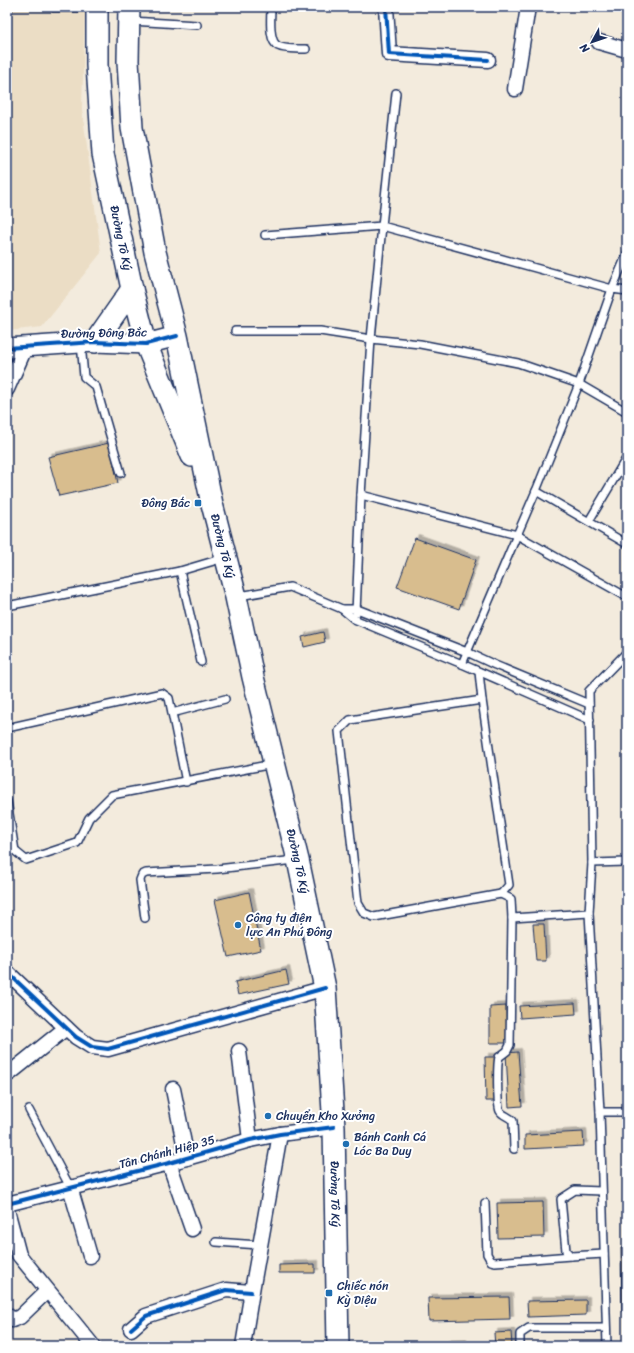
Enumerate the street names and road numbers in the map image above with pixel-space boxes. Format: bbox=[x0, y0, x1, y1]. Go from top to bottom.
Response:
street label: Đường Tô Ký bbox=[103, 203, 139, 273]
street label: Đường Đông Bắc bbox=[61, 321, 147, 345]
street label: Đường Tô Ký bbox=[204, 511, 242, 581]
street label: Đường Tô Ký bbox=[280, 826, 316, 896]
street label: Tân Chánh Hiệp 35 bbox=[117, 1129, 217, 1175]
street label: Đường Tô Ký bbox=[324, 1161, 347, 1228]

